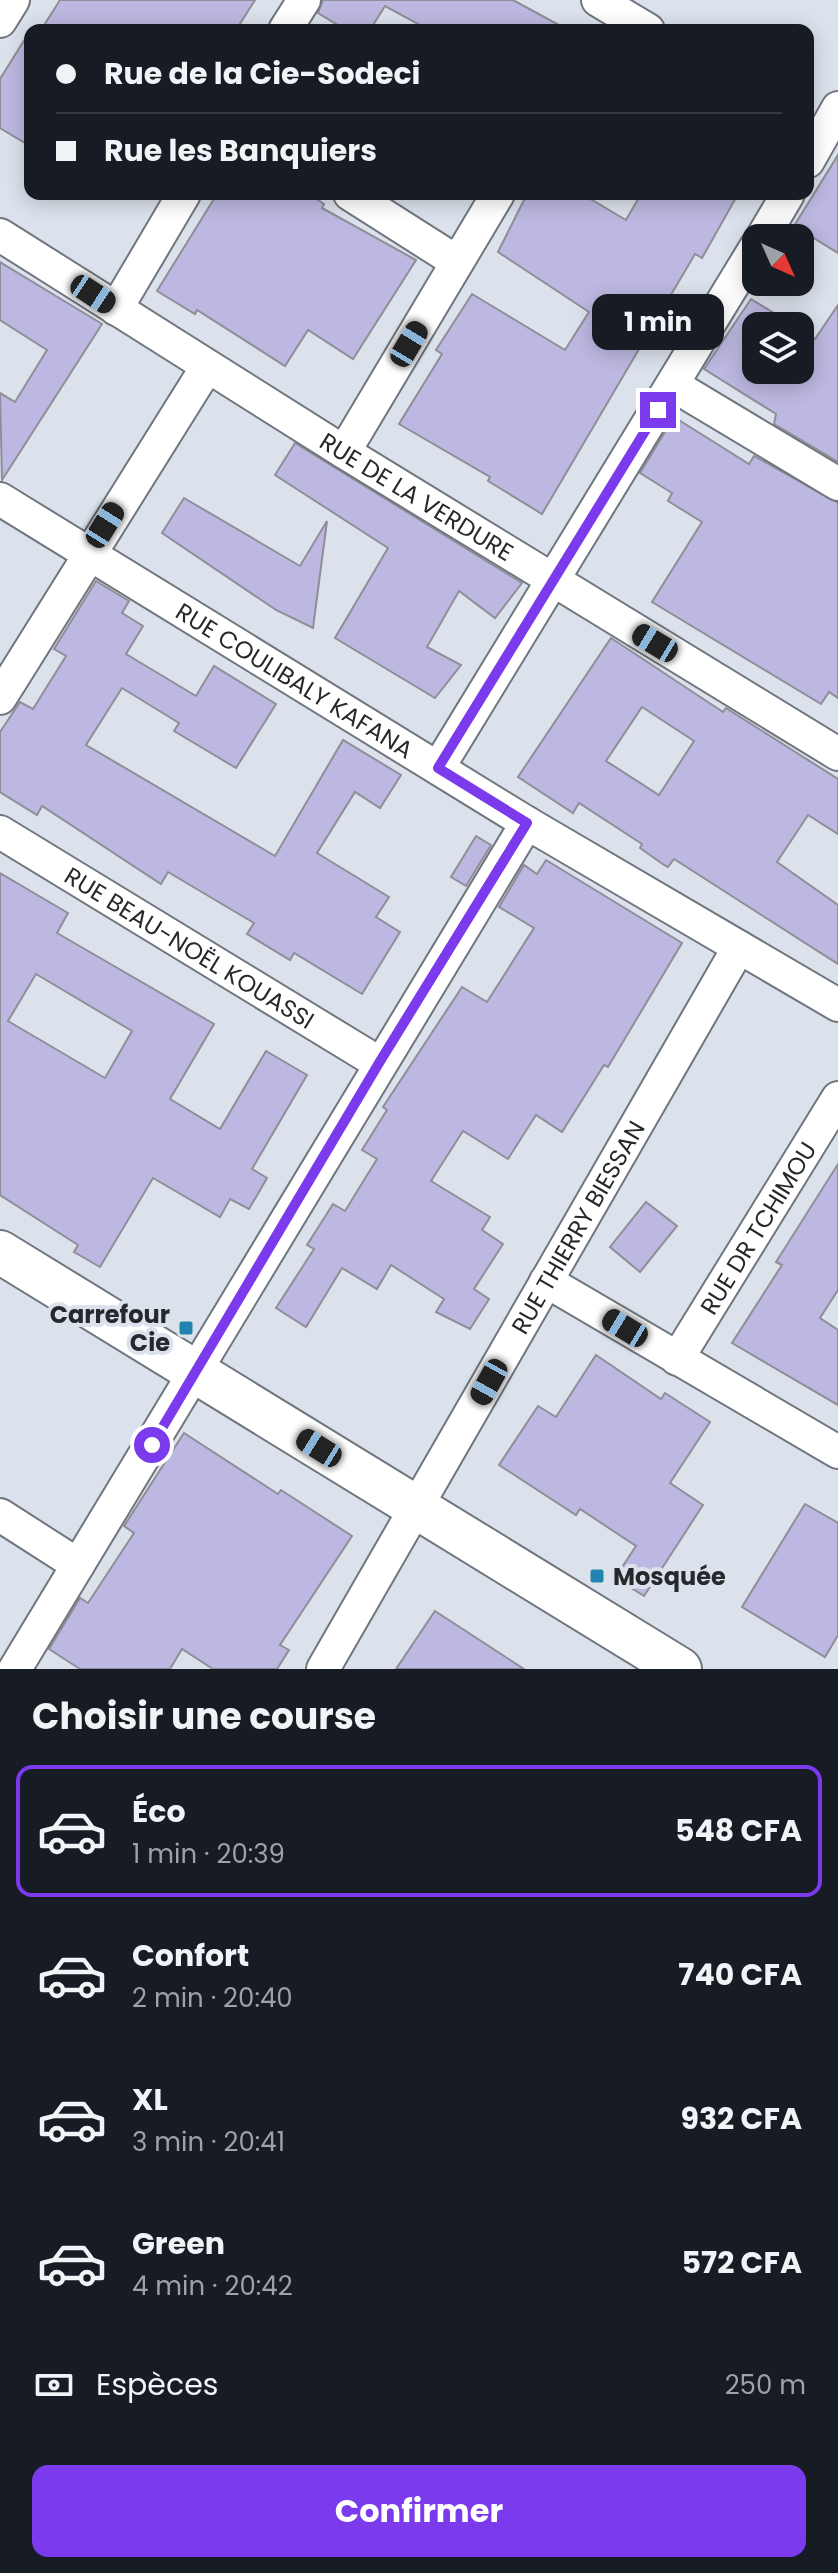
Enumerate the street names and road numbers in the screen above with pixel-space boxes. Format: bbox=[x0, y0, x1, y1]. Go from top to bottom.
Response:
street label: RUE DE LA VERDURE bbox=[314, 424, 520, 568]
street label: RUE COULIBALY KAFANA bbox=[170, 595, 420, 766]
street label: RUE BEAU-NOËL KOUASSI bbox=[59, 859, 321, 1036]
street label: RUE THIERRY BIESSAN bbox=[503, 1114, 652, 1340]
street label: RUE DR TCHIMOU bbox=[692, 1135, 824, 1321]

